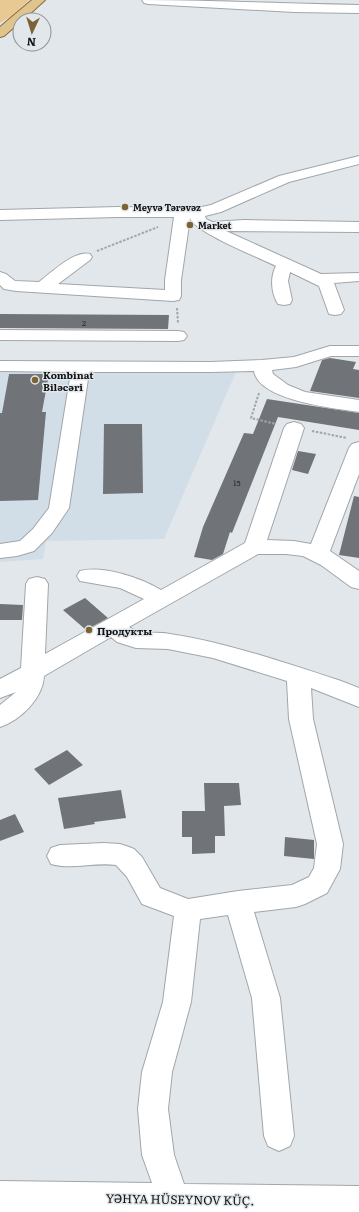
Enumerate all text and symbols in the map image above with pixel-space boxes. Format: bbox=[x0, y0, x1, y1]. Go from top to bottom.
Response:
north arrow bbox=[12, 12, 52, 52]
text: N bbox=[26, 35, 36, 51]
place label: Meyvə Tərəvəz bbox=[133, 200, 201, 214]
marker: Meyvə Tərəvəz bbox=[120, 202, 130, 212]
place label: Market bbox=[198, 218, 232, 232]
marker: Market bbox=[185, 220, 195, 230]
house number: 2 bbox=[82, 317, 86, 328]
place label: Kombinat Biləcəri bbox=[43, 367, 94, 394]
marker: Kombinat Biləcəri bbox=[30, 375, 40, 385]
house number: 15 bbox=[233, 477, 241, 488]
place label: Продукты bbox=[97, 623, 152, 638]
marker: Продукты bbox=[84, 625, 94, 635]
street label: YƏHYA HÜSEYNOV KÜÇ. bbox=[106, 1189, 254, 1209]

